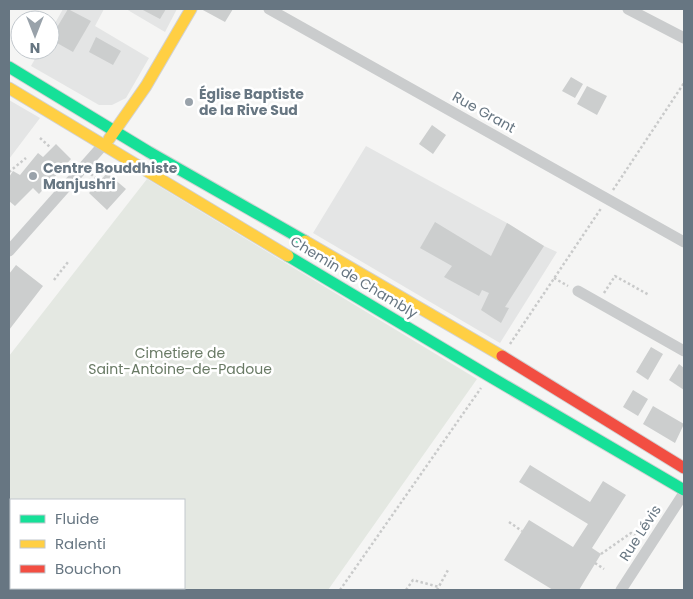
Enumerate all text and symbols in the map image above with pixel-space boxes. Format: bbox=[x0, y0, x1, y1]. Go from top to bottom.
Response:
north arrow bbox=[10, 10, 60, 60]
text: N bbox=[30, 38, 40, 58]
place label: Église Baptiste de la Rive Sud bbox=[199, 84, 304, 120]
street label: Rue Grant bbox=[449, 86, 519, 138]
marker: Église Baptiste de la Rive Sud bbox=[183, 96, 195, 108]
place label: Centre Bouddhiste Manjushri bbox=[43, 158, 178, 194]
marker: Centre Bouddhiste Manjushri bbox=[27, 170, 39, 182]
street label: Chemin de Chambly bbox=[287, 231, 422, 323]
park label: Cimetiere de Saint-Antoine-de-Padoue bbox=[88, 343, 272, 379]
legend bbox=[10, 499, 185, 589]
street label: Rue Lévis bbox=[614, 501, 666, 565]
text: Fluide bbox=[55, 508, 99, 529]
text: Ralenti bbox=[55, 533, 106, 554]
text: Bouchon bbox=[55, 558, 121, 579]

